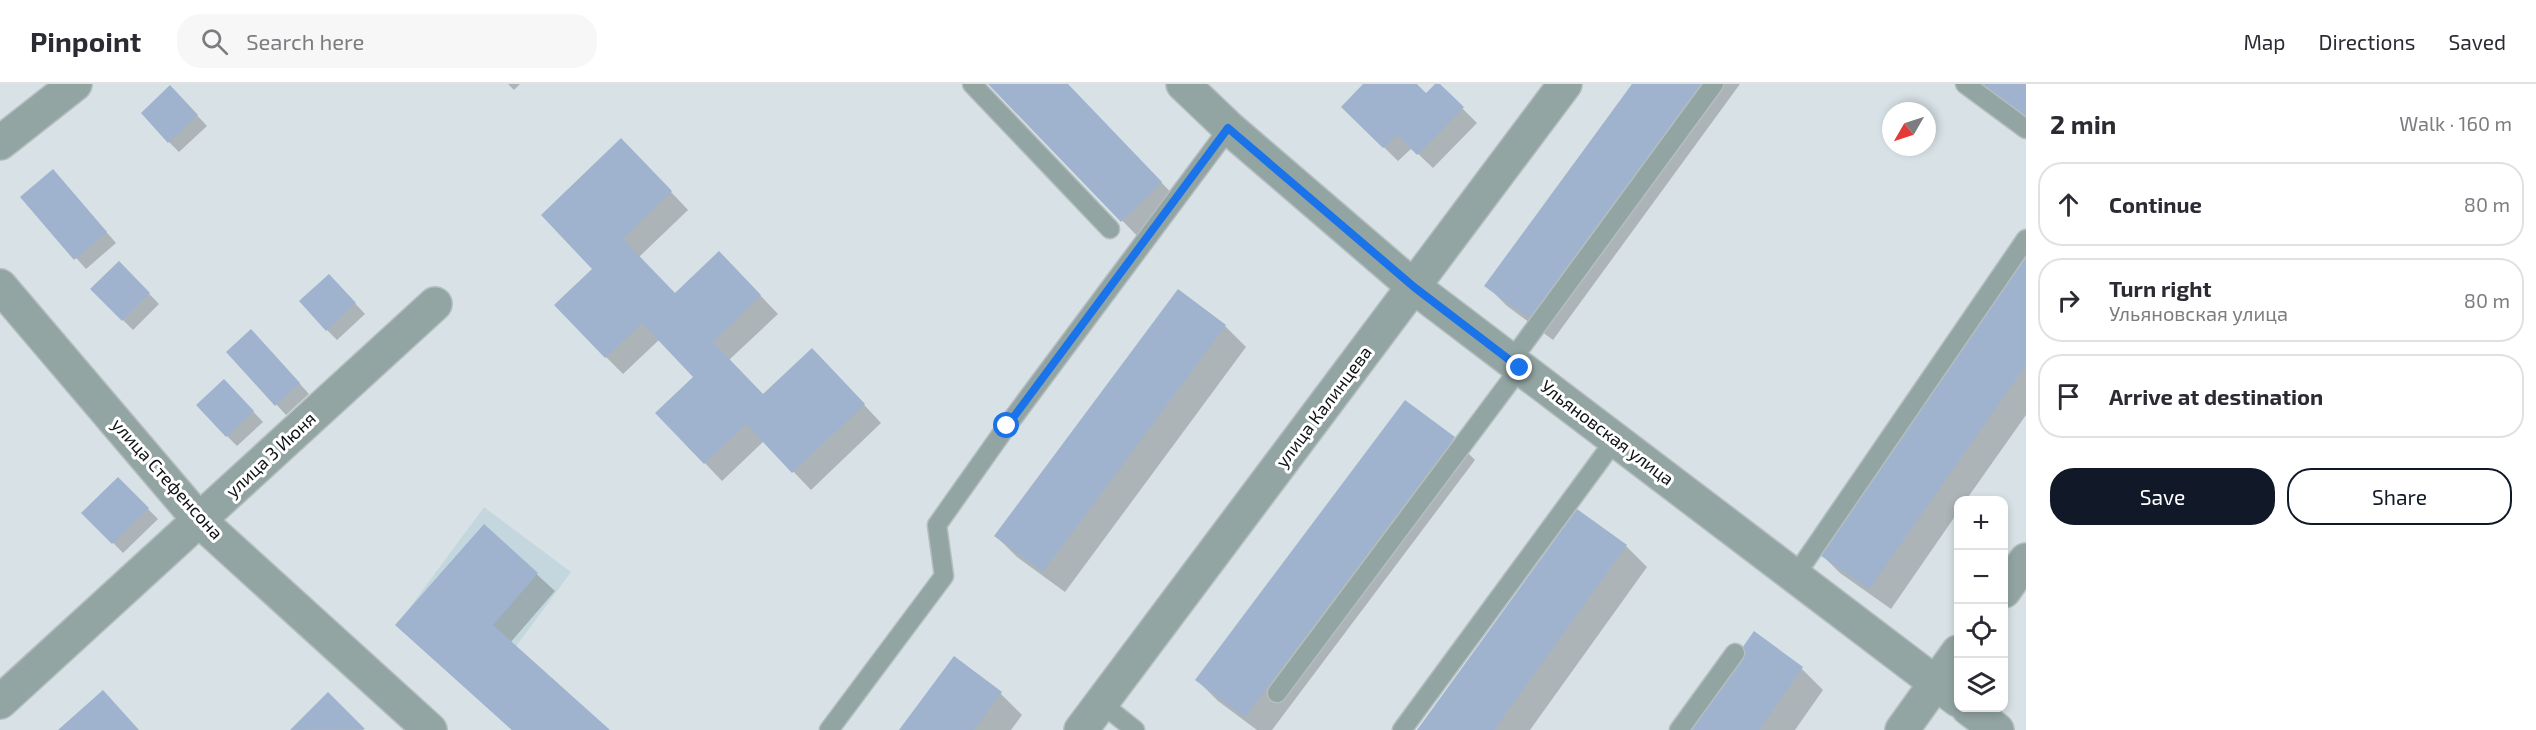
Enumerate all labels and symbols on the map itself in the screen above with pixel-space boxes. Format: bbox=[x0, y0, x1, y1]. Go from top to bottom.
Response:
north arrow bbox=[1882, 102, 1936, 156]
street label: улица Калинцева bbox=[1270, 341, 1376, 471]
route end bbox=[1506, 354, 1532, 380]
street label: Ульяновская улица bbox=[1537, 375, 1679, 490]
street label: улица 3 Июня bbox=[221, 407, 320, 502]
route start bbox=[993, 412, 1019, 438]
street label: улица Стефенсона bbox=[108, 413, 228, 543]

